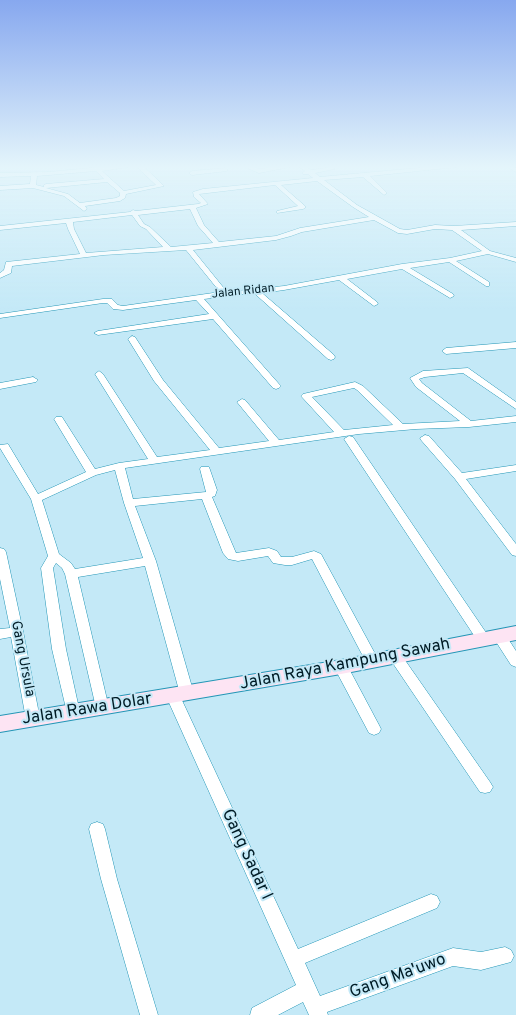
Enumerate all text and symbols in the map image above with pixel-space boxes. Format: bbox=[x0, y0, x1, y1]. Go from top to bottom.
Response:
street label: Jalan Ridan bbox=[211, 282, 275, 302]
street label: Gang Ursula bbox=[6, 620, 38, 698]
street label: Jalan Raya Kampung Sawah bbox=[238, 635, 452, 695]
street label: Jalan Rawa Dolar bbox=[21, 690, 153, 730]
street label: Gang Sadar I bbox=[216, 806, 276, 904]
street label: Gang Ma'uwo bbox=[347, 950, 449, 1004]

